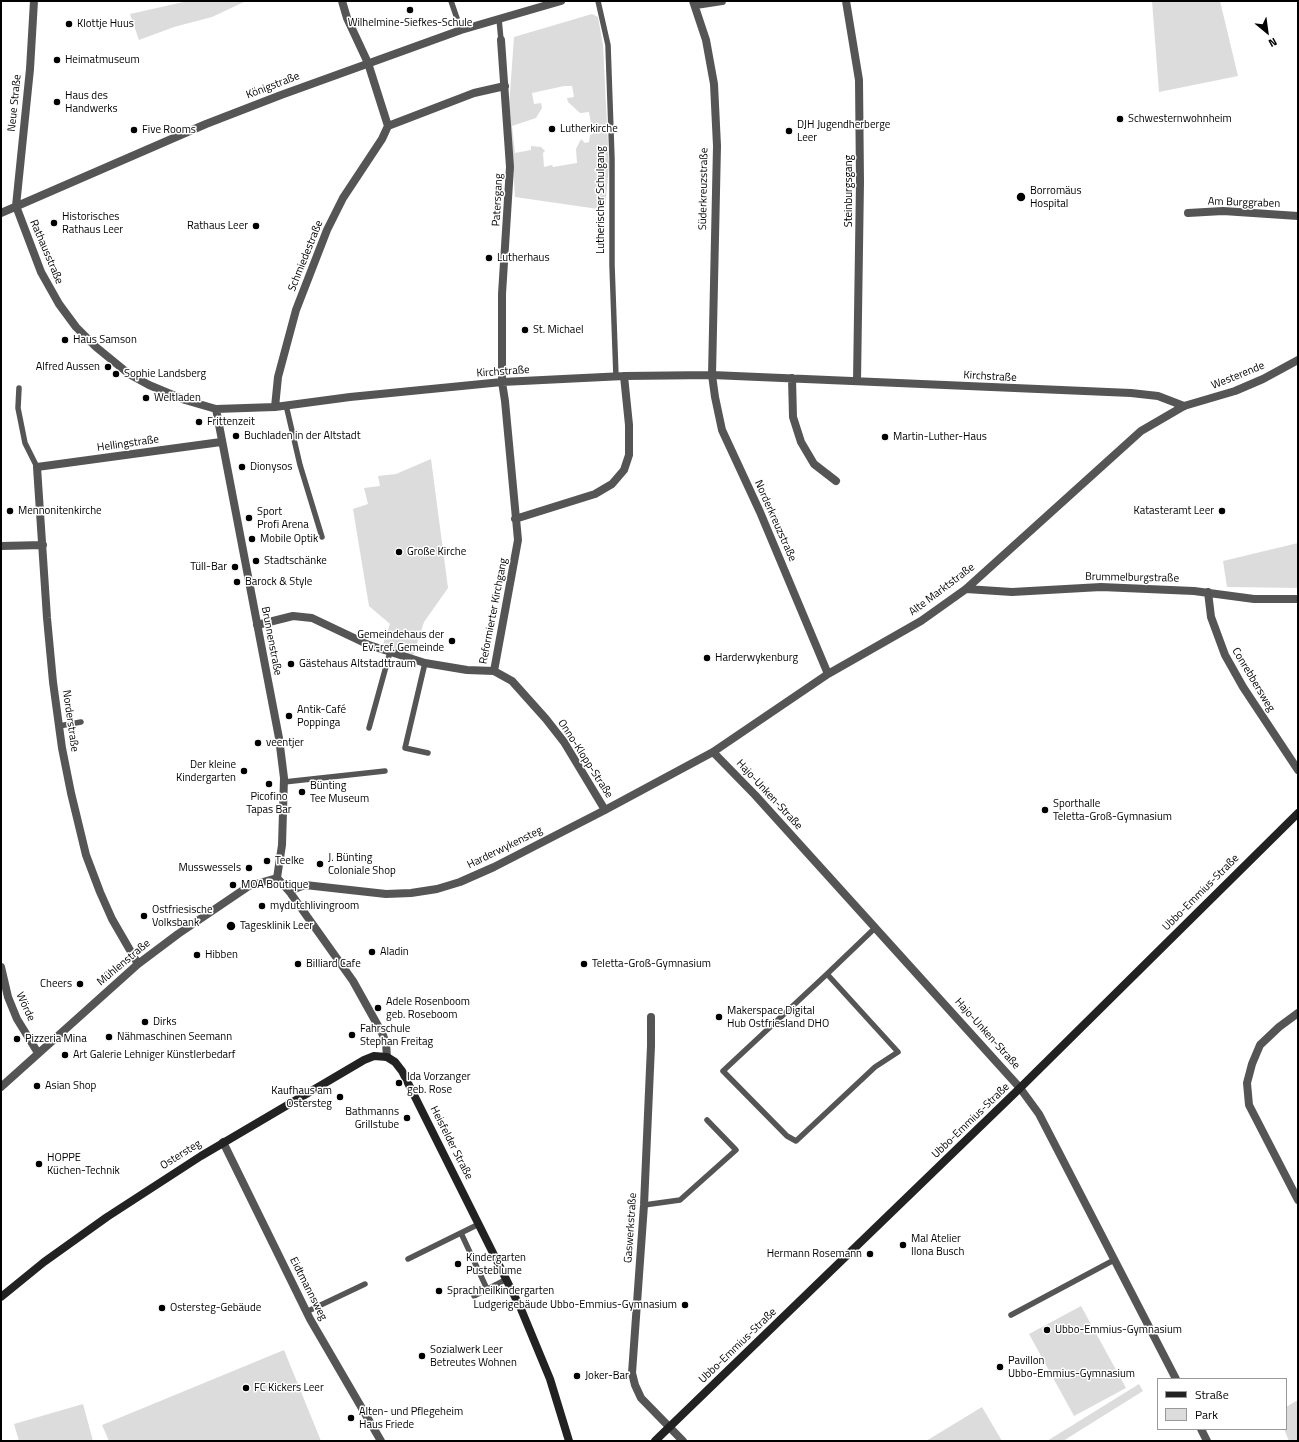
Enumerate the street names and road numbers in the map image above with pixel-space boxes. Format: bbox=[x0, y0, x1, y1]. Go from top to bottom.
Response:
street label: Königstraße bbox=[244, 70, 302, 102]
street label: Neue Straße bbox=[5, 74, 25, 132]
street label: Lutherischer Schulgang bbox=[594, 146, 608, 254]
street label: Süderkreuzstraße bbox=[697, 148, 711, 230]
street label: Steinburgsgang bbox=[842, 155, 856, 227]
street label: Patersgang bbox=[490, 173, 506, 227]
street label: Am Burggraben bbox=[1208, 195, 1280, 211]
street label: Rathausstraße bbox=[27, 218, 65, 286]
street label: Schmiedestraße bbox=[286, 219, 326, 293]
street label: Westerende bbox=[1209, 359, 1267, 393]
street label: Kirchstraße bbox=[476, 364, 530, 380]
street label: Kirchstraße bbox=[963, 369, 1017, 385]
street label: Hellingstraße bbox=[96, 433, 160, 455]
street label: Norderkreuzstraße bbox=[751, 478, 799, 564]
street label: Reformierter Kirchgang bbox=[477, 557, 511, 665]
street label: Alte Marktstraße bbox=[907, 561, 977, 619]
street label: Brummelburgstraße bbox=[1085, 571, 1179, 585]
street label: Brunnenstraße bbox=[258, 605, 284, 677]
street label: Conrebbersweg bbox=[1229, 646, 1277, 714]
street label: Norderstraße bbox=[59, 689, 81, 753]
street label: Onno-Klopp-Straße bbox=[555, 717, 615, 801]
street label: Hajo-Unken-Straße bbox=[733, 757, 805, 833]
street label: Harderwykensteg bbox=[465, 824, 545, 872]
street label: Ubbo-Emmius-Straße bbox=[1160, 852, 1242, 934]
street label: Mühlenstraße bbox=[95, 937, 153, 989]
street label: Wörde bbox=[13, 990, 37, 1024]
street label: Hajo-Unken-Straße bbox=[952, 996, 1022, 1072]
street label: Ubbo-Emmius-Straße bbox=[930, 1081, 1012, 1161]
street label: Heisfelder Straße bbox=[427, 1104, 475, 1182]
street label: Ostersteg bbox=[158, 1137, 204, 1173]
street label: Gaswerkstraße bbox=[622, 1192, 640, 1264]
street label: Eidtmannsweg bbox=[286, 1255, 330, 1323]
street label: Ubbo-Emmius-Straße bbox=[697, 1306, 779, 1386]

